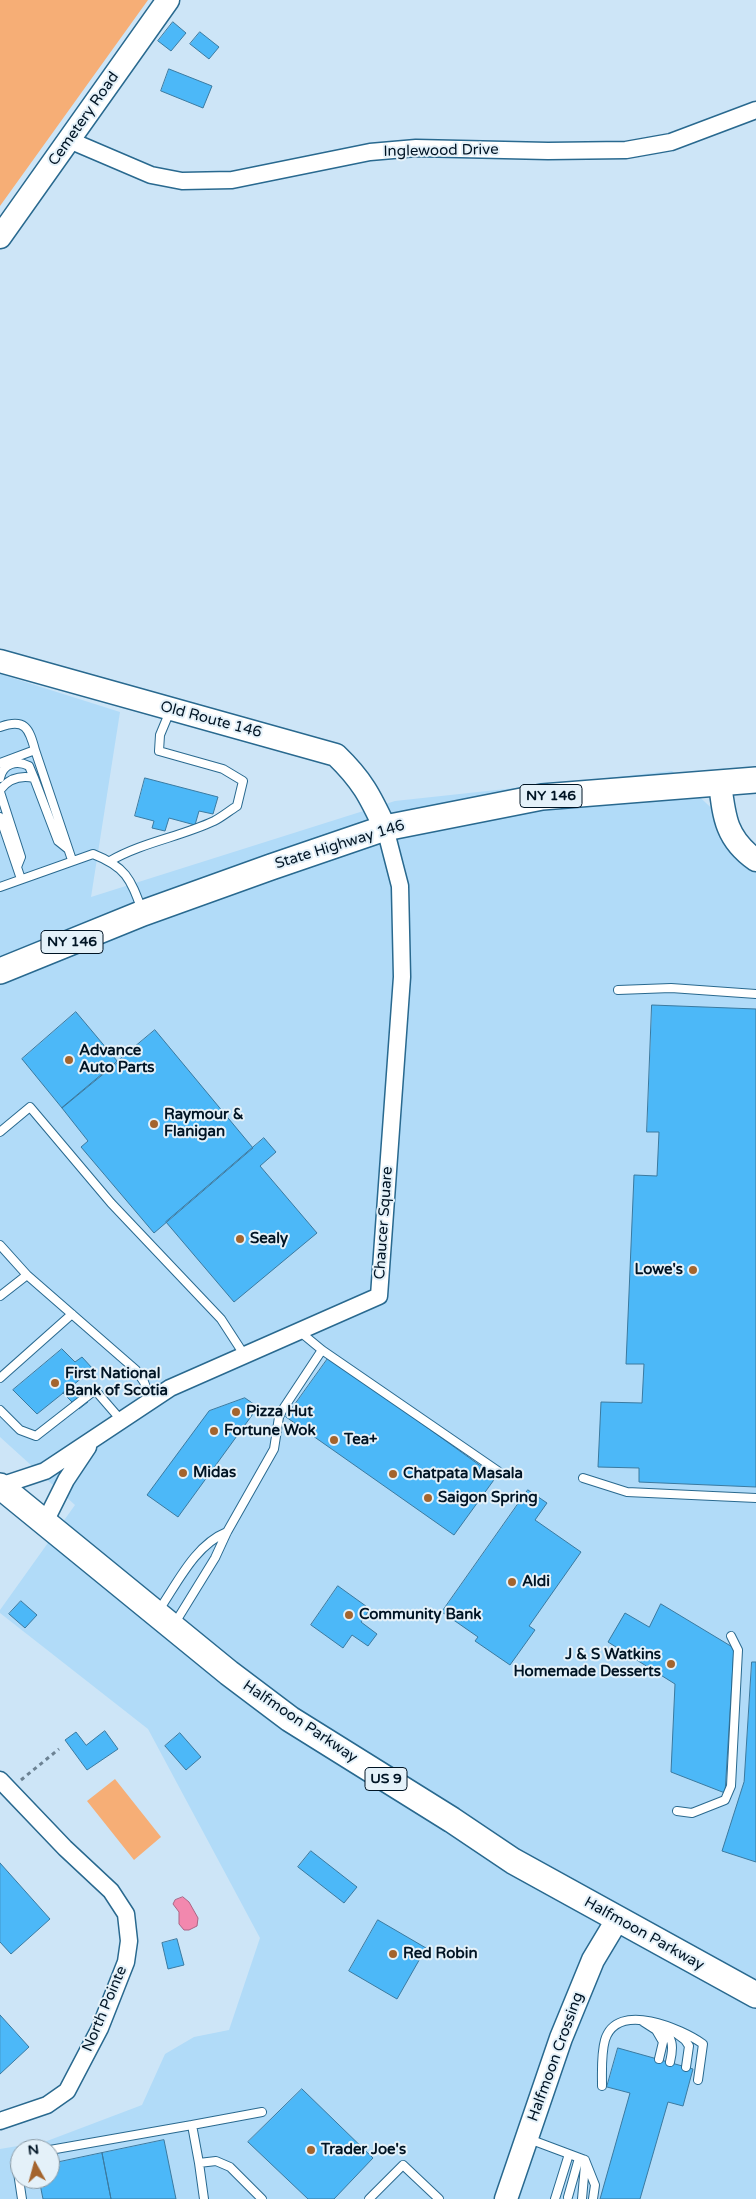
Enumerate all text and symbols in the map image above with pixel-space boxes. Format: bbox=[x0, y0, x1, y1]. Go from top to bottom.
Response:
street label: Cemetery Road bbox=[45, 69, 123, 169]
street label: Inglewood Drive bbox=[383, 141, 499, 161]
street label: Old Route 146 bbox=[158, 698, 264, 742]
road number: NY 146 bbox=[520, 784, 582, 808]
street label: State Highway 146 bbox=[273, 817, 407, 873]
road number: NY 146 bbox=[41, 930, 103, 954]
place label: Advance Auto Parts bbox=[79, 1042, 155, 1077]
marker: Advance Auto Parts bbox=[63, 1054, 75, 1066]
place label: Raymour & Flanigan bbox=[164, 1106, 244, 1141]
marker: Raymour & Flanigan bbox=[148, 1118, 160, 1130]
street label: Chaucer Square bbox=[371, 1166, 397, 1280]
place label: Sealy bbox=[250, 1230, 288, 1248]
marker: Sealy bbox=[234, 1233, 246, 1245]
place label: Lowe's bbox=[635, 1261, 683, 1279]
marker: Lowe's bbox=[687, 1264, 699, 1276]
place label: First National Bank of Scotia bbox=[65, 1365, 168, 1400]
marker: First National Bank of Scotia bbox=[49, 1377, 61, 1389]
place label: Pizza Hut bbox=[246, 1403, 313, 1421]
marker: Pizza Hut bbox=[230, 1406, 242, 1418]
place label: Fortune Wok bbox=[224, 1422, 316, 1440]
marker: Fortune Wok bbox=[208, 1425, 220, 1437]
place label: Tea+ bbox=[344, 1431, 378, 1449]
marker: Tea+ bbox=[328, 1434, 340, 1446]
place label: Midas bbox=[193, 1464, 236, 1482]
place label: Chatpata Masala bbox=[403, 1465, 523, 1483]
marker: Midas bbox=[177, 1467, 189, 1479]
marker: Chatpata Masala bbox=[387, 1468, 399, 1480]
place label: Saigon Spring bbox=[438, 1489, 538, 1507]
marker: Saigon Spring bbox=[422, 1492, 434, 1504]
place label: Aldi bbox=[522, 1573, 550, 1591]
marker: Aldi bbox=[506, 1576, 518, 1588]
place label: Community Bank bbox=[359, 1606, 482, 1624]
marker: Community Bank bbox=[343, 1609, 355, 1621]
place label: J & S Watkins Homemade Desserts bbox=[513, 1646, 661, 1681]
marker: J & S Watkins Homemade Desserts bbox=[665, 1658, 677, 1670]
street label: Halfmoon Parkway bbox=[239, 1677, 361, 1767]
road number: US 9 bbox=[365, 1768, 407, 1790]
street label: Halfmoon Parkway bbox=[581, 1894, 707, 1974]
place label: Red Robin bbox=[403, 1945, 478, 1963]
marker: Red Robin bbox=[387, 1948, 399, 1960]
street label: North Pointe bbox=[79, 1963, 131, 2055]
street label: Halfmoon Crossing bbox=[524, 1990, 588, 2124]
north arrow bbox=[10, 2139, 60, 2189]
text: N bbox=[27, 2140, 40, 2159]
place label: Trader Joe's bbox=[321, 2141, 406, 2159]
marker: Trader Joe's bbox=[305, 2144, 317, 2156]

